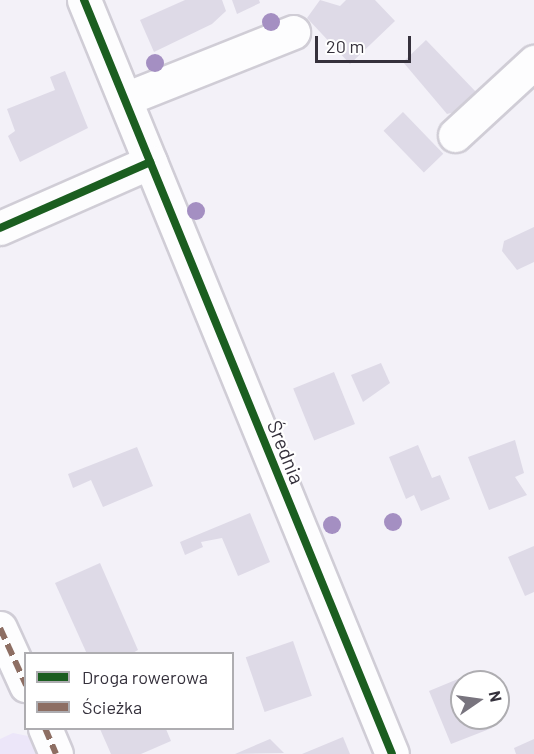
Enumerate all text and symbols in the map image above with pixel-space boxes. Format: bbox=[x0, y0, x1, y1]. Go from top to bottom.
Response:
scale bar bbox=[318, 24, 414, 62]
text: 20 m bbox=[326, 35, 364, 57]
street label: Średnia bbox=[262, 417, 310, 487]
legend bbox=[24, 652, 234, 730]
text: Droga rowerowa bbox=[82, 666, 208, 688]
north arrow bbox=[450, 670, 510, 730]
text: N bbox=[486, 689, 507, 704]
text: Ścieżka bbox=[82, 696, 142, 718]

